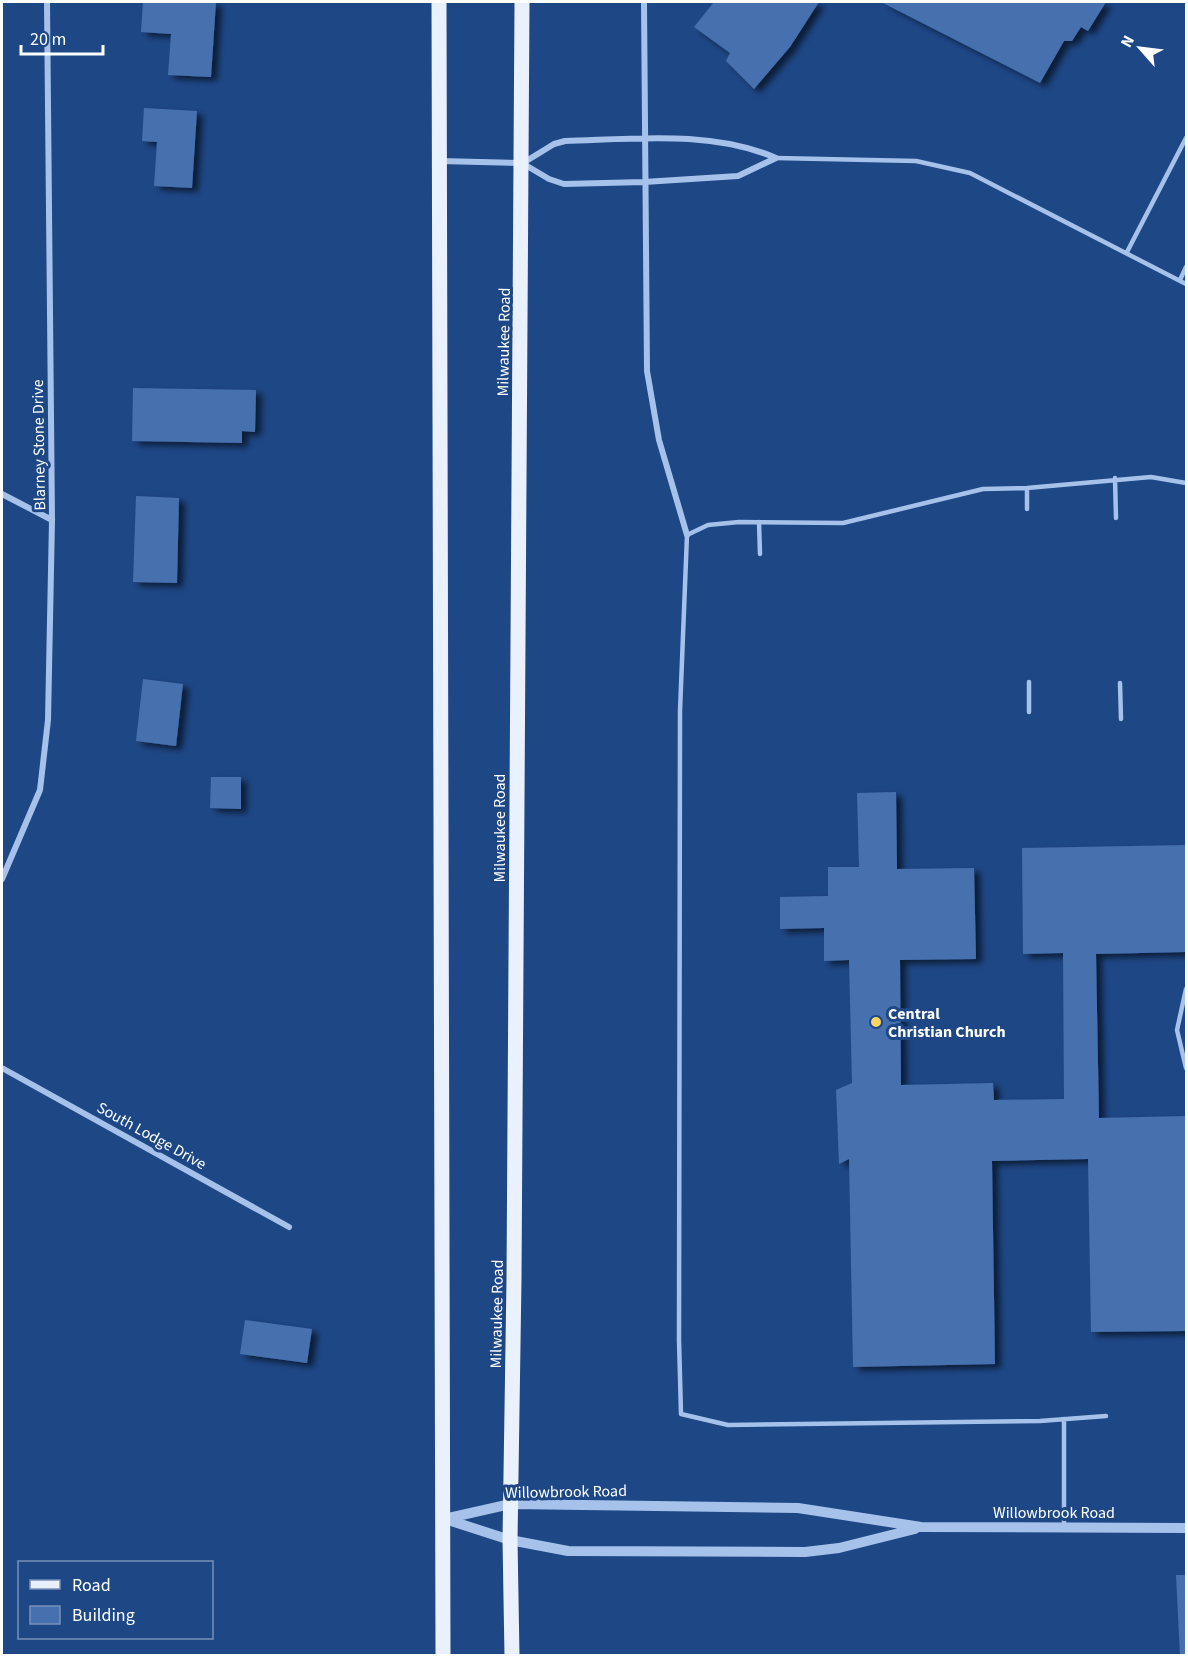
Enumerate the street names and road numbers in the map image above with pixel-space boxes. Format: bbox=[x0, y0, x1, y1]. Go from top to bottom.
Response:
street label: Milwaukee Road bbox=[492, 287, 516, 397]
street label: Blarney Stone Drive bbox=[27, 379, 51, 511]
street label: Milwaukee Road bbox=[489, 774, 511, 882]
street label: South Lodge Drive bbox=[93, 1097, 210, 1175]
street label: Milwaukee Road bbox=[485, 1259, 509, 1369]
street label: Willowbrook Road bbox=[505, 1480, 627, 1504]
street label: Willowbrook Road bbox=[993, 1502, 1115, 1524]

